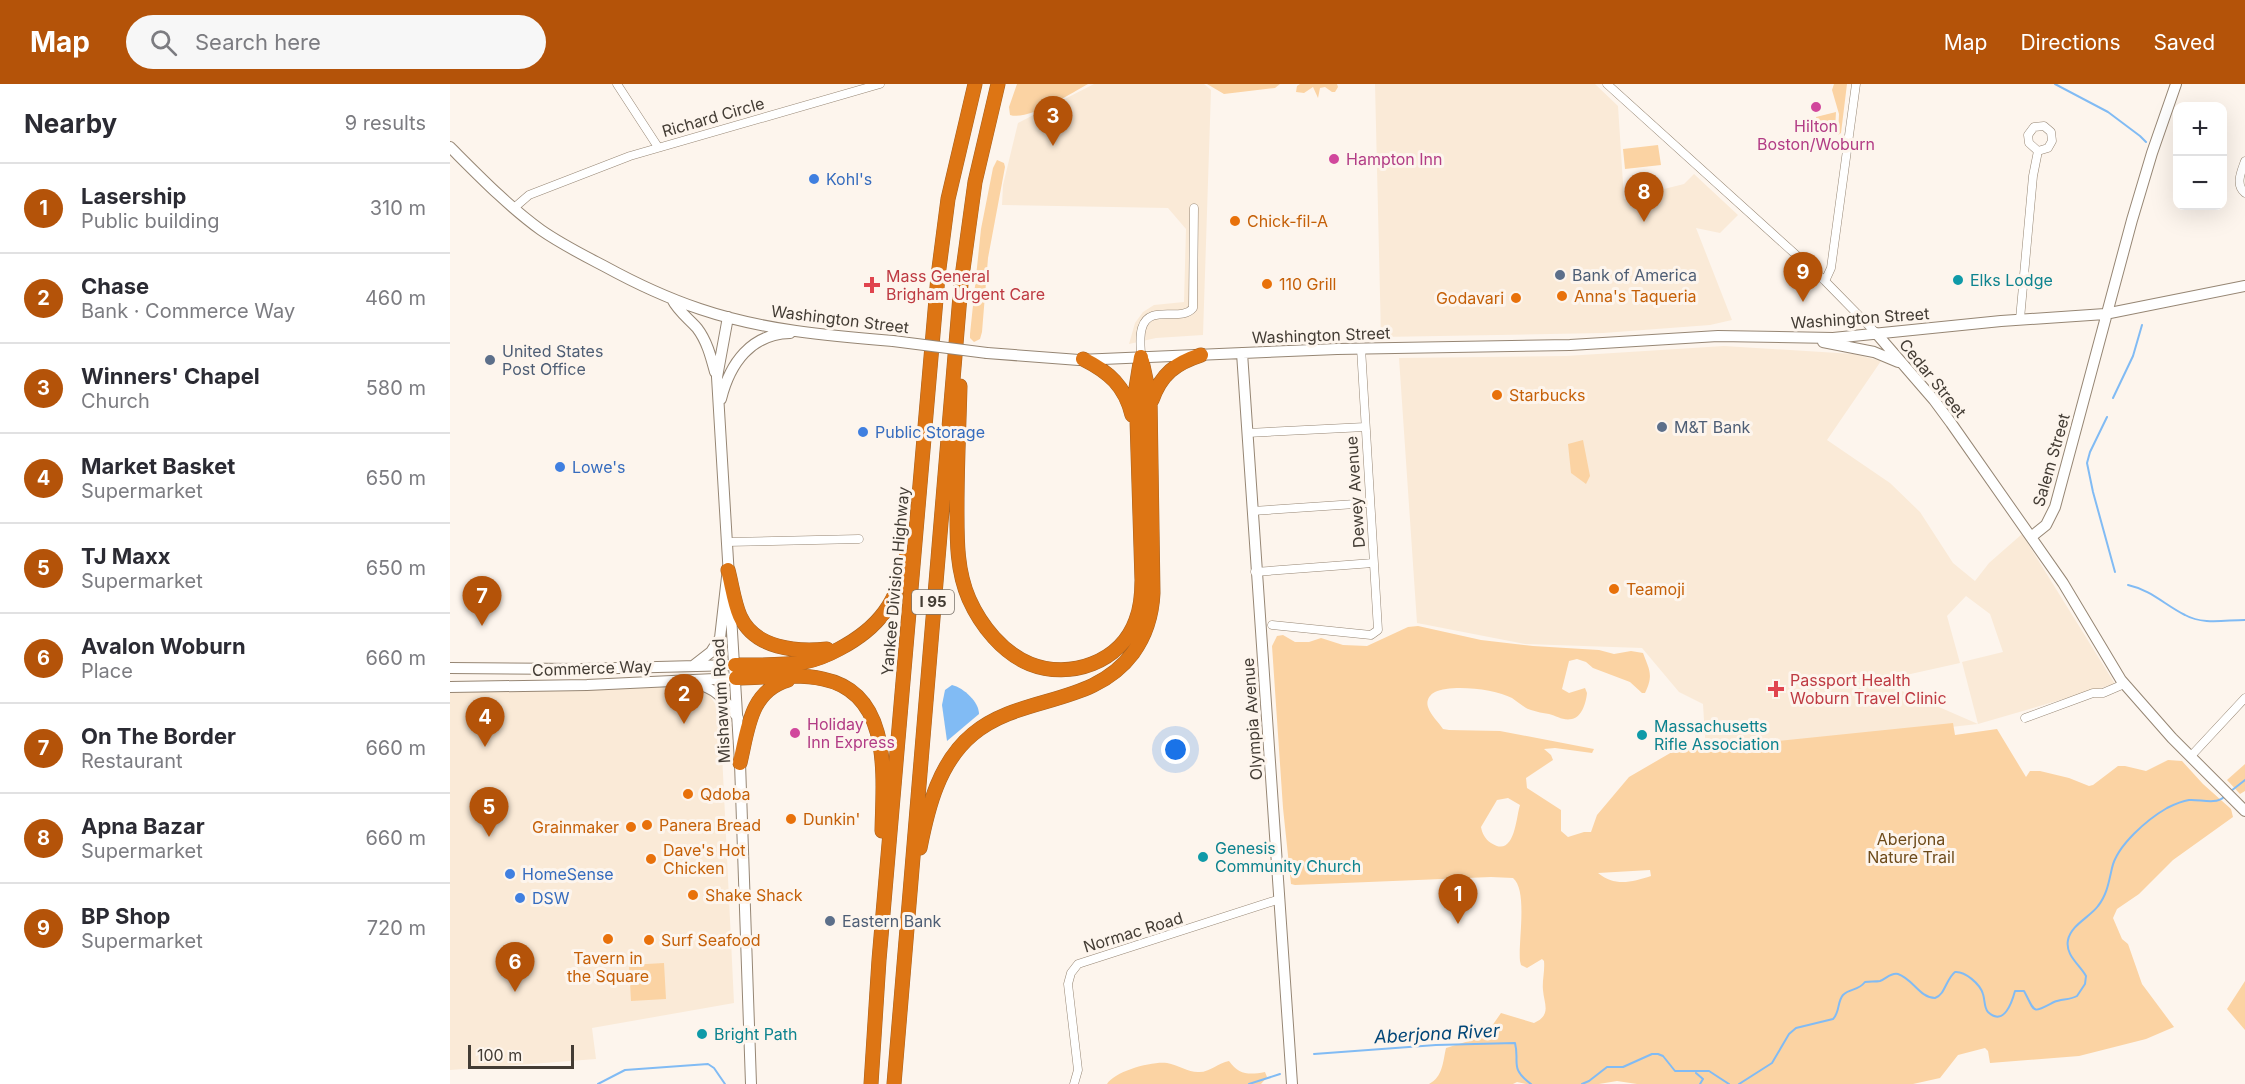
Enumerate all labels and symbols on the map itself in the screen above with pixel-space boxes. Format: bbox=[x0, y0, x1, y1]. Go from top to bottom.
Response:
street label: Richard Circle bbox=[660, 93, 766, 141]
pin: 3 bbox=[1034, 97, 1072, 146]
marker: Hilton Boston/Woburn bbox=[1809, 100, 1823, 114]
place label: Hilton Boston/Woburn bbox=[1757, 116, 1875, 154]
place label: Hampton Inn bbox=[1346, 149, 1443, 169]
marker: Hampton Inn bbox=[1327, 152, 1341, 166]
place label: Kohl's bbox=[826, 169, 872, 189]
marker: Kohl's bbox=[807, 172, 821, 186]
pin: 8 bbox=[1624, 172, 1664, 222]
place label: Chick-fil-A bbox=[1247, 211, 1328, 231]
marker: Chick-fil-A bbox=[1228, 214, 1242, 228]
pin: 9 bbox=[1784, 252, 1822, 302]
place label: Bank of America bbox=[1572, 265, 1697, 285]
place label: Mass General Brigham Urgent Care bbox=[886, 266, 1045, 304]
marker: Bank of America bbox=[1553, 268, 1567, 282]
place label: Elks Lodge bbox=[1970, 270, 2053, 290]
marker: Elks Lodge bbox=[1951, 273, 1965, 287]
place label: 110 Grill bbox=[1279, 274, 1336, 294]
marker: Mass General Brigham Urgent Care bbox=[863, 276, 881, 294]
marker: 110 Grill bbox=[1260, 277, 1274, 291]
place label: Anna's Taqueria bbox=[1574, 286, 1697, 306]
place label: Godavari bbox=[1436, 288, 1504, 308]
marker: Anna's Taqueria bbox=[1555, 289, 1569, 303]
marker: Godavari bbox=[1509, 291, 1523, 305]
street label: Washington Street bbox=[770, 301, 910, 337]
street label: Washington Street bbox=[1790, 303, 1930, 333]
street label: Washington Street bbox=[1251, 323, 1391, 347]
street label: Cedar Street bbox=[1895, 335, 1971, 421]
place label: United States Post Office bbox=[502, 341, 603, 379]
marker: United States Post Office bbox=[483, 353, 497, 367]
place label: Starbucks bbox=[1509, 385, 1585, 405]
marker: Starbucks bbox=[1490, 388, 1504, 402]
street label: Salem Street bbox=[2028, 411, 2074, 509]
place label: M&T Bank bbox=[1674, 417, 1751, 437]
marker: M&T Bank bbox=[1655, 420, 1669, 434]
place label: Public Storage bbox=[875, 422, 985, 442]
marker: Public Storage bbox=[856, 425, 870, 439]
street label: Dewey Avenue bbox=[1341, 435, 1369, 549]
place label: Lowe's bbox=[572, 457, 626, 477]
marker: Lowe's bbox=[553, 460, 567, 474]
street label: Yankee Division Highway bbox=[877, 486, 913, 676]
pin: 7 bbox=[462, 576, 501, 626]
place label: Teamoji bbox=[1626, 579, 1685, 599]
marker: Teamoji bbox=[1607, 582, 1621, 596]
road number: I 95 bbox=[912, 590, 954, 614]
street label: Mishawum Road bbox=[708, 638, 734, 764]
street label: Commerce Way bbox=[532, 656, 652, 680]
street label: Olympia Avenue bbox=[1238, 657, 1266, 781]
place label: Passport Health Woburn Travel Clinic bbox=[1790, 670, 1947, 708]
pin: 2 bbox=[664, 674, 704, 724]
marker: Passport Health Woburn Travel Clinic bbox=[1767, 680, 1785, 698]
pin: 4 bbox=[465, 698, 504, 747]
place label: Holiday Inn Express bbox=[807, 714, 895, 752]
place label: Massachusetts Rifle Association bbox=[1654, 716, 1779, 754]
marker: Holiday Inn Express bbox=[788, 726, 802, 740]
marker: Massachusetts Rifle Association bbox=[1635, 728, 1649, 742]
your location bbox=[1161, 735, 1190, 764]
place label: Qdoba bbox=[700, 784, 751, 804]
marker: Qdoba bbox=[681, 787, 695, 801]
pin: 5 bbox=[470, 788, 508, 837]
place label: Dunkin' bbox=[803, 809, 860, 829]
marker: Dunkin' bbox=[784, 812, 798, 826]
place label: Panera Bread bbox=[659, 815, 761, 835]
place label: Grainmaker bbox=[532, 817, 619, 837]
marker: Panera Bread bbox=[640, 818, 654, 832]
marker: Grainmaker bbox=[624, 820, 638, 834]
park label: Aberjona Nature Trail bbox=[1867, 829, 1955, 867]
place label: Genesis Community Church bbox=[1215, 838, 1361, 876]
place label: Dave's Hot Chicken bbox=[663, 840, 746, 878]
marker: Genesis Community Church bbox=[1196, 850, 1210, 864]
marker: Dave's Hot Chicken bbox=[644, 852, 658, 866]
place label: HomeSense bbox=[522, 864, 614, 884]
marker: HomeSense bbox=[503, 867, 517, 881]
pin: 1 bbox=[1438, 874, 1478, 924]
place label: Shake Shack bbox=[705, 885, 803, 905]
place label: DSW bbox=[532, 888, 570, 908]
marker: Shake Shack bbox=[686, 888, 700, 902]
marker: DSW bbox=[513, 891, 527, 905]
street label: Normac Road bbox=[1081, 907, 1185, 957]
place label: Eastern Bank bbox=[842, 911, 942, 931]
marker: Eastern Bank bbox=[823, 914, 837, 928]
place label: Surf Seafood bbox=[661, 930, 761, 950]
marker: Tavern in the Square bbox=[601, 932, 615, 946]
marker: Surf Seafood bbox=[642, 933, 656, 947]
pin: 6 bbox=[496, 942, 534, 992]
place label: Tavern in the Square bbox=[567, 948, 649, 986]
water label: Aberjona River bbox=[1373, 1020, 1501, 1047]
place label: Bright Path bbox=[714, 1024, 798, 1044]
marker: Bright Path bbox=[695, 1027, 709, 1041]
scale bar bbox=[468, 1042, 574, 1070]

